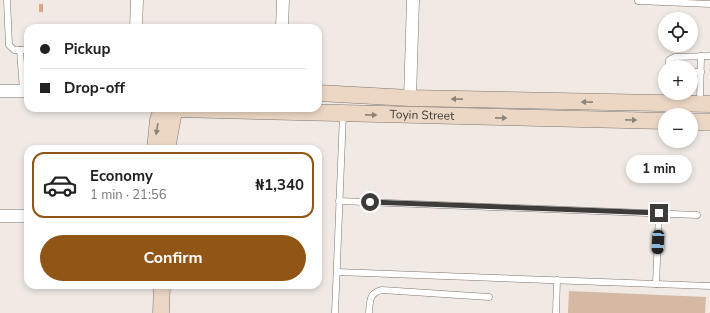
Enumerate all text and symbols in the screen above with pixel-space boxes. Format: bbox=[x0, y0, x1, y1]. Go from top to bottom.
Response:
map controls bbox=[658, 12, 698, 148]
button: locate bbox=[658, 12, 698, 52]
text: Pickup bbox=[64, 39, 110, 59]
button: + bbox=[658, 60, 698, 100]
text: Drop-off bbox=[64, 78, 125, 98]
one-way arrow bbox=[450, 96, 463, 102]
one-way arrow bbox=[580, 99, 593, 105]
street label: Toyin Street bbox=[389, 106, 455, 124]
button: − bbox=[658, 108, 698, 148]
one-way arrow bbox=[365, 112, 378, 118]
one-way arrow bbox=[495, 114, 507, 121]
one-way arrow bbox=[625, 117, 637, 124]
one-way arrow bbox=[154, 123, 160, 135]
callout: 1 min bbox=[626, 155, 692, 183]
text: 1 min bbox=[642, 160, 676, 178]
text: Economy bbox=[90, 166, 153, 186]
icon: car bbox=[42, 167, 78, 203]
text: ₦1,340 bbox=[255, 175, 304, 195]
text: 1 min · 21:56 bbox=[90, 186, 166, 204]
route start bbox=[361, 193, 379, 211]
route end bbox=[650, 204, 668, 222]
car bbox=[651, 230, 665, 254]
button: Confirm bbox=[40, 235, 306, 281]

